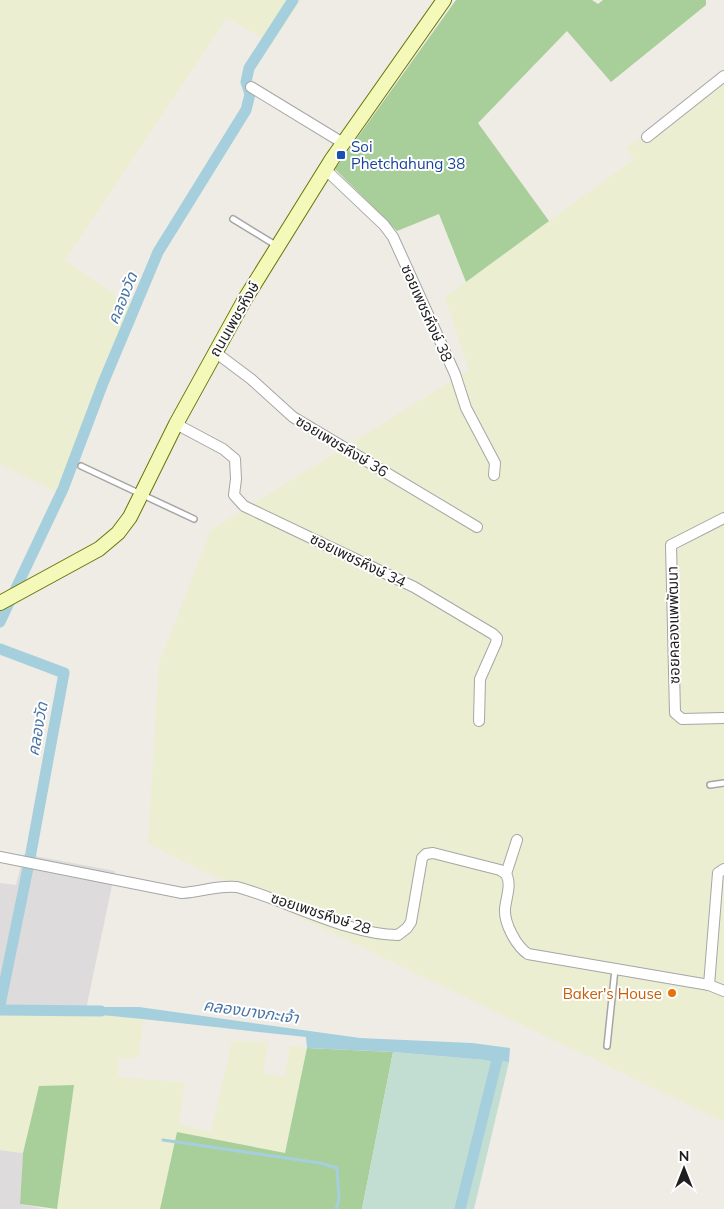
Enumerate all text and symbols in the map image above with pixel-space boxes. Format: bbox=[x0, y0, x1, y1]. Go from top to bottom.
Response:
place label: Soi Phetchahung 38 bbox=[351, 137, 465, 173]
marker: Soi Phetchahung 38 bbox=[335, 149, 347, 161]
street label: ซอยเพชรหึงษ์ 38 bbox=[397, 261, 457, 365]
water label: คลองวัด bbox=[103, 268, 142, 327]
street label: ถนนเพชรหึงษ์ bbox=[205, 278, 263, 360]
street label: ซอยเพชรหึงษ์ 36 bbox=[292, 411, 392, 481]
street label: ซอยเพชรหึงษ์ 34 bbox=[307, 529, 409, 591]
street label: ซอยคลองแพพัฒนา bbox=[662, 566, 684, 684]
water label: คลองวัด bbox=[22, 699, 52, 758]
street label: ซอยเพชรหึงษ์ 28 bbox=[268, 888, 374, 938]
place label: Baker's House bbox=[563, 984, 662, 1003]
marker: Baker's House bbox=[666, 987, 678, 999]
water label: คลองบางกะเจ้า bbox=[202, 994, 301, 1028]
north arrow bbox=[659, 1144, 709, 1194]
text: N bbox=[679, 1147, 689, 1165]

